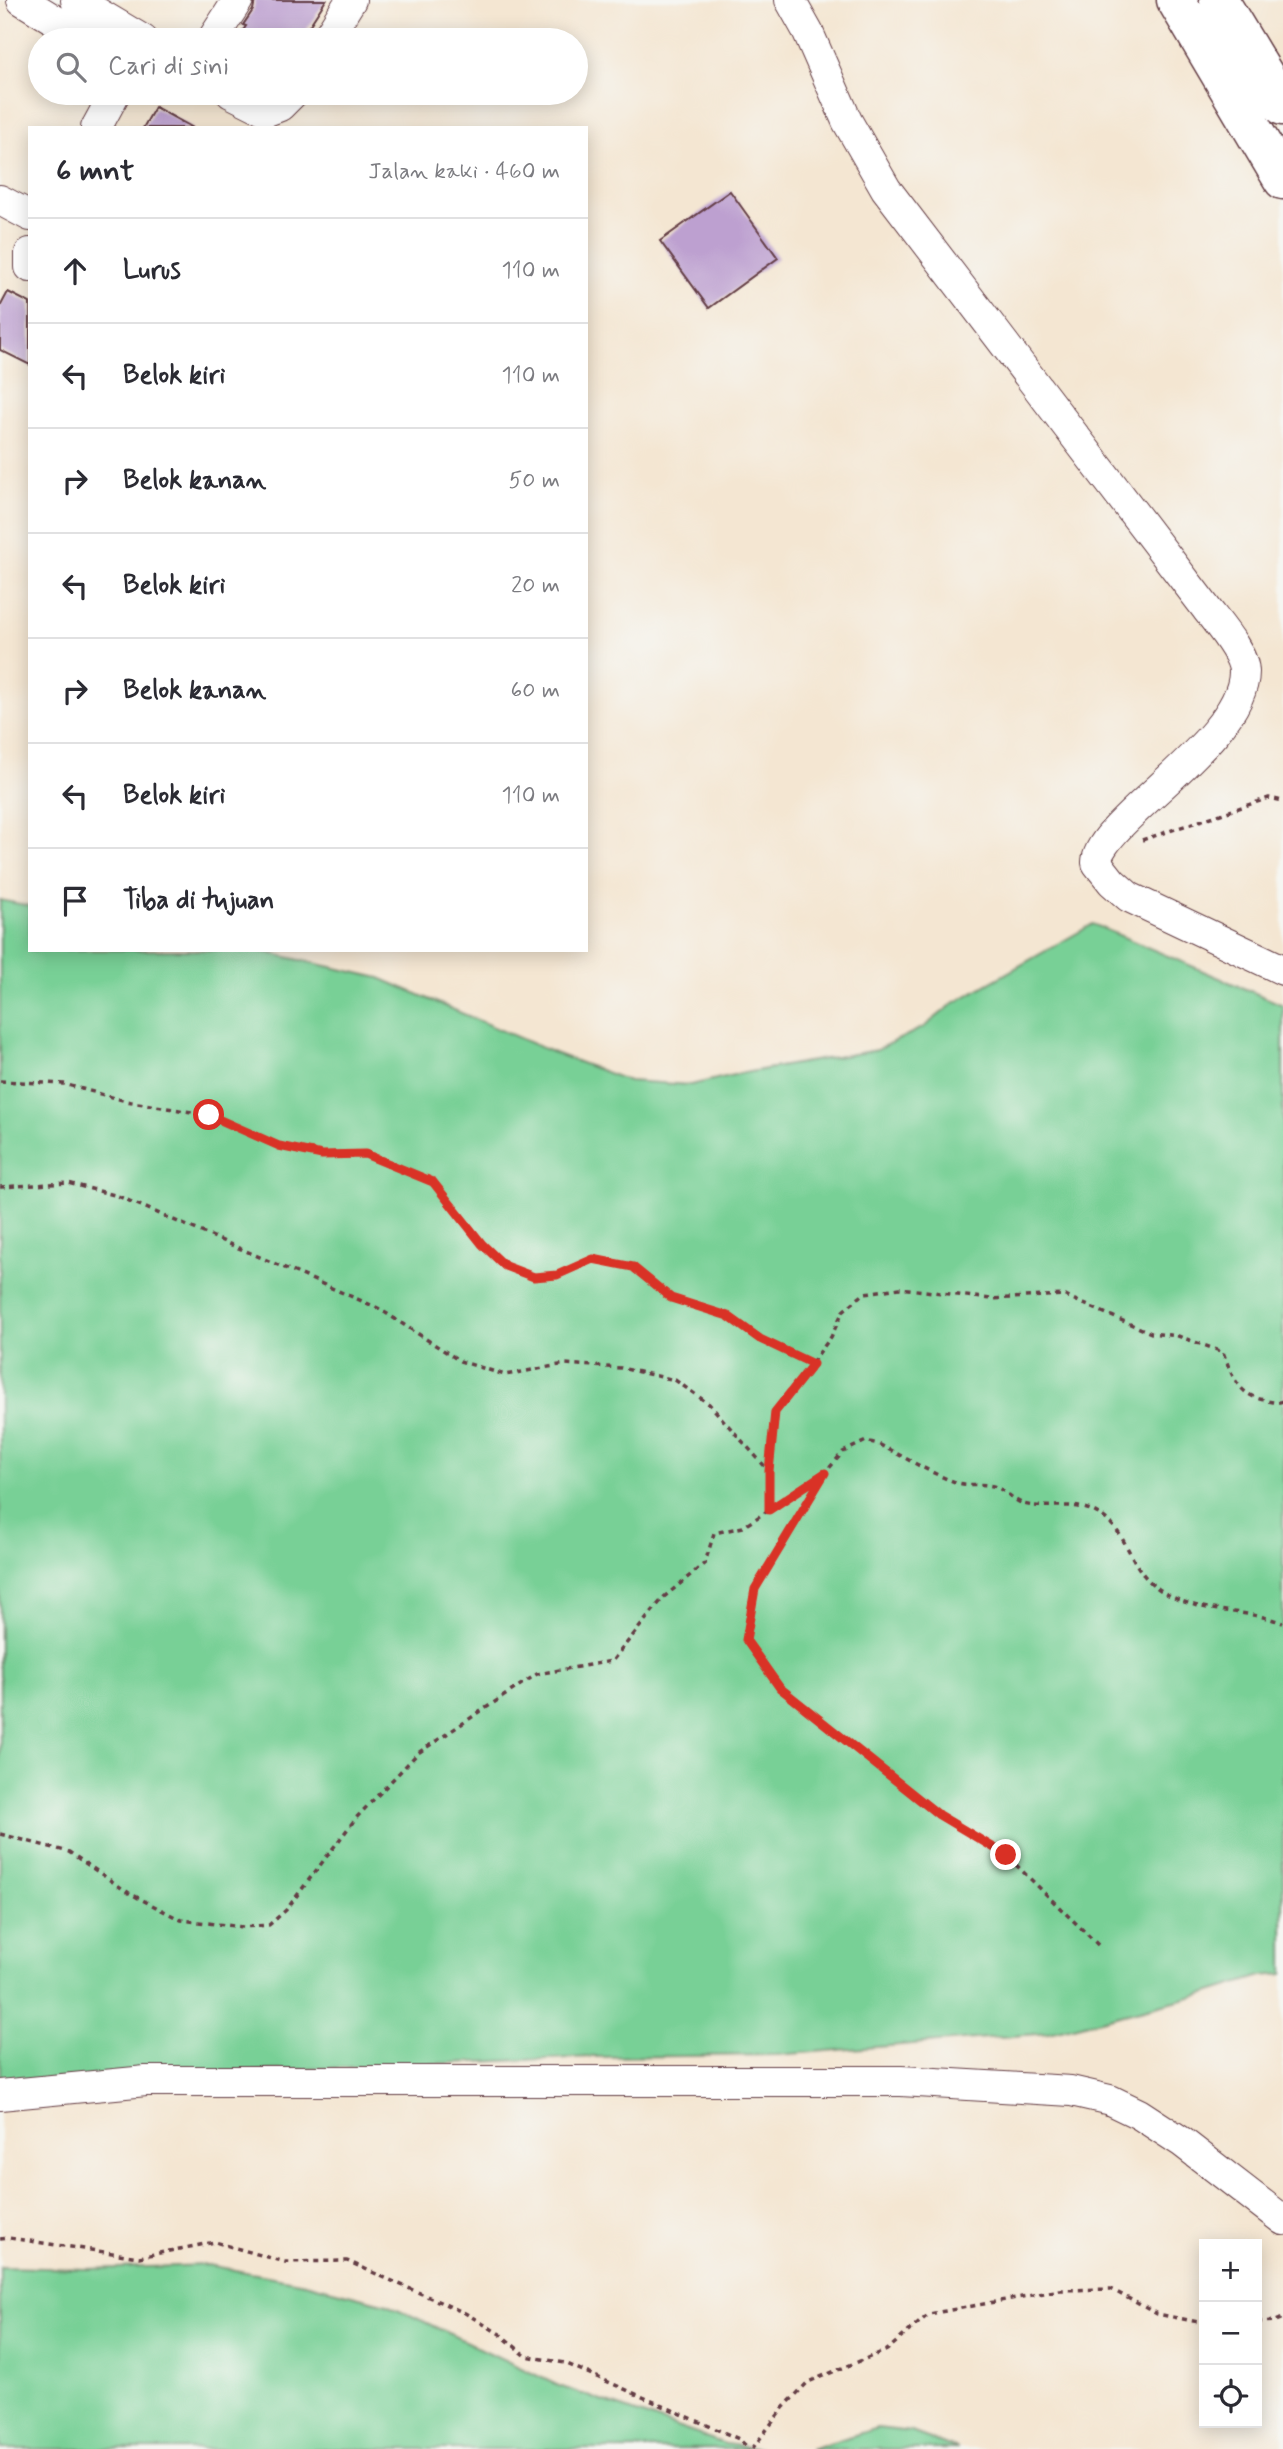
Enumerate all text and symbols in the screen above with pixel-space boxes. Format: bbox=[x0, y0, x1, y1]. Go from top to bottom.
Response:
search box bbox=[28, 28, 588, 105]
icon: search bbox=[52, 48, 90, 86]
text: Cari di sini bbox=[108, 50, 229, 84]
text: 6 mnt bbox=[56, 152, 134, 191]
text: Jalan kaki · 460 m bbox=[368, 157, 560, 187]
icon: ahead bbox=[56, 252, 94, 290]
text: Lurus bbox=[123, 254, 181, 288]
text: 110 m bbox=[501, 256, 560, 286]
icon: left bbox=[56, 357, 94, 395]
text: Belok kiri bbox=[123, 359, 225, 393]
text: 110 m bbox=[501, 361, 560, 391]
icon: right bbox=[56, 462, 94, 500]
text: Belok kanan bbox=[123, 464, 266, 498]
text: 50 m bbox=[509, 466, 560, 496]
icon: left bbox=[56, 567, 94, 605]
text: Belok kiri bbox=[123, 569, 225, 603]
text: 20 m bbox=[511, 571, 560, 601]
icon: right bbox=[56, 672, 94, 710]
text: Belok kanan bbox=[123, 674, 266, 708]
text: 60 m bbox=[511, 676, 560, 706]
icon: left bbox=[56, 777, 94, 815]
text: Belok kiri bbox=[123, 779, 225, 813]
text: 110 m bbox=[501, 781, 560, 811]
icon: arrive bbox=[56, 882, 94, 920]
text: Tiba di tujuan bbox=[123, 884, 274, 918]
route start bbox=[193, 1099, 224, 1130]
route end bbox=[990, 1839, 1021, 1870]
map controls bbox=[1199, 2239, 1262, 2428]
button: + bbox=[1199, 2239, 1262, 2302]
button: − bbox=[1199, 2302, 1262, 2365]
button: locate bbox=[1199, 2365, 1262, 2428]

